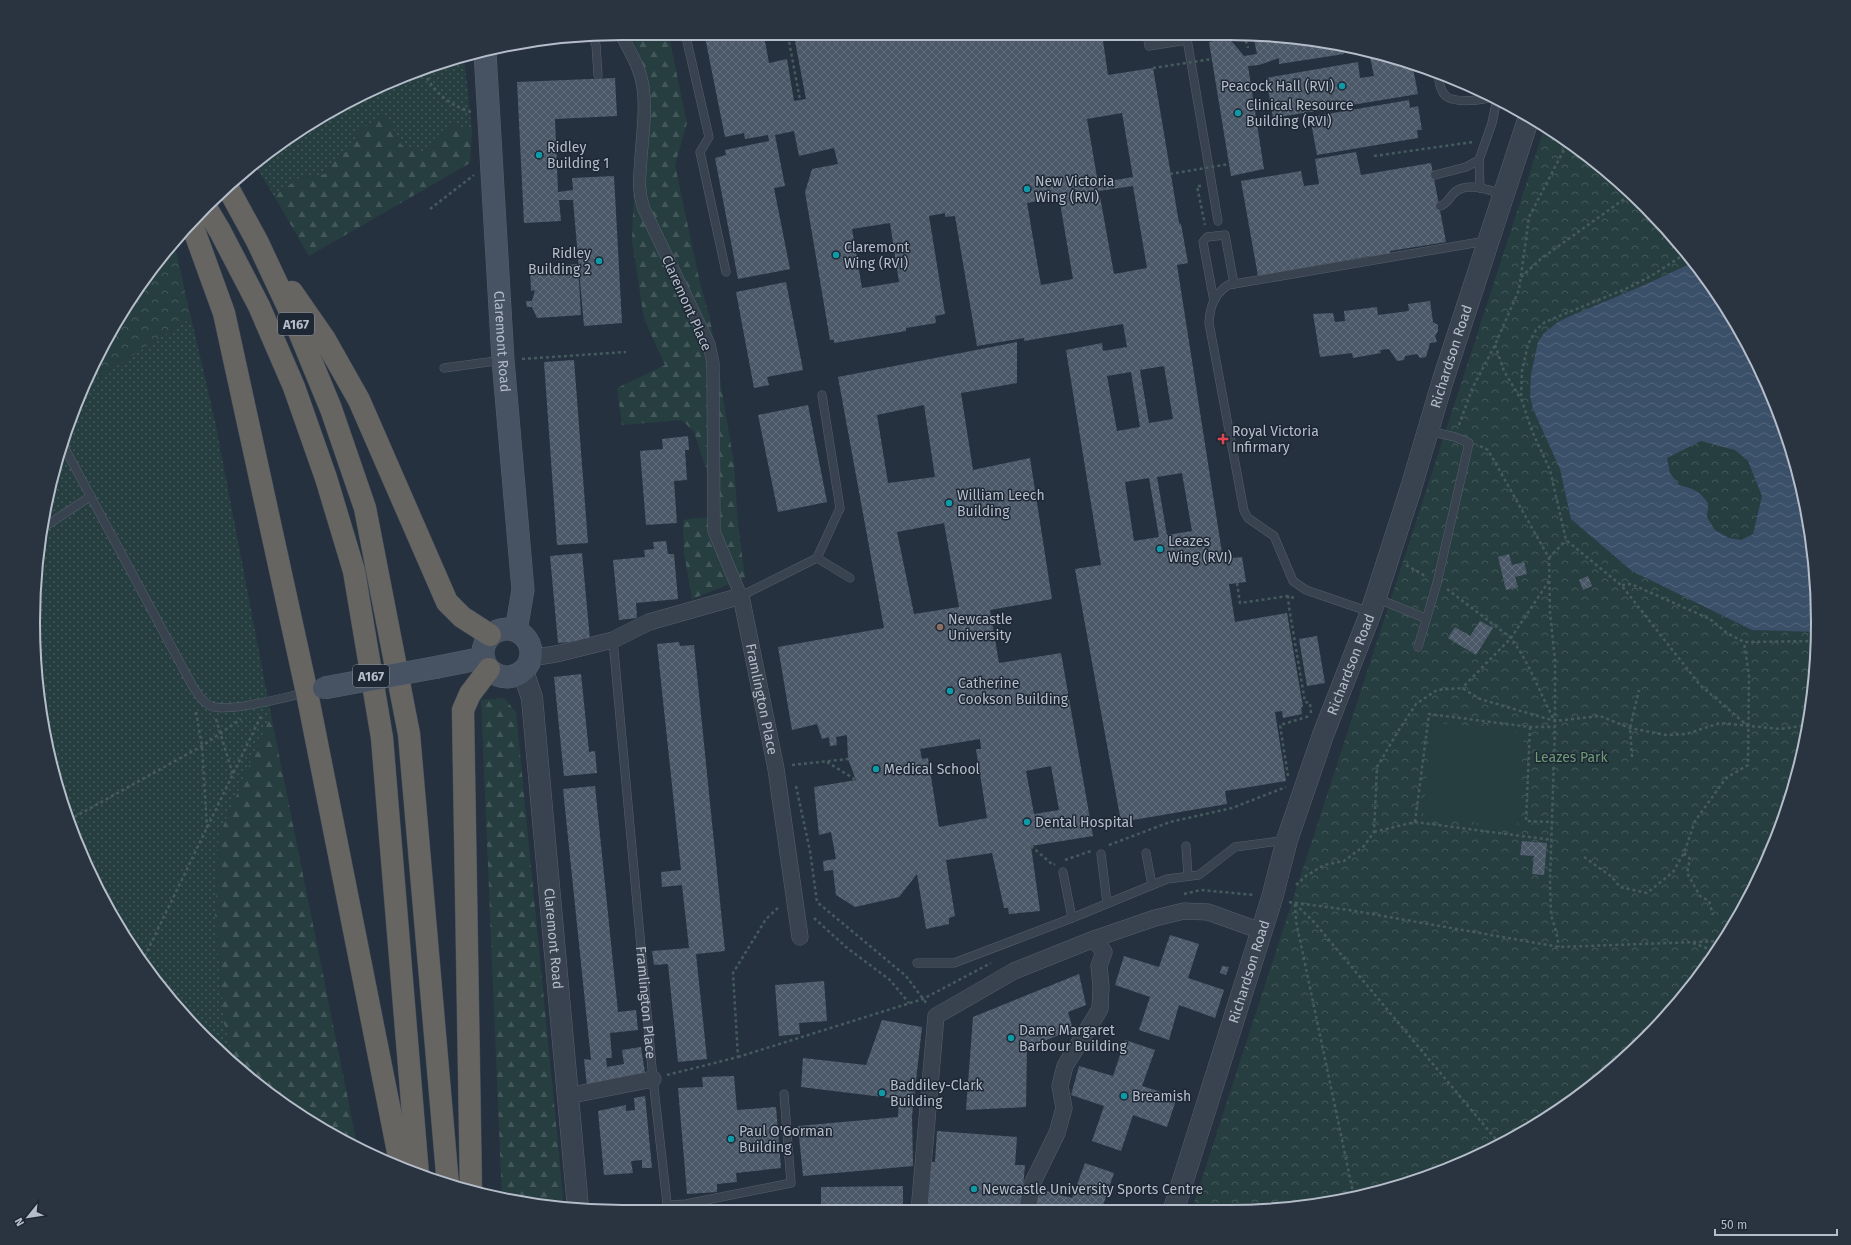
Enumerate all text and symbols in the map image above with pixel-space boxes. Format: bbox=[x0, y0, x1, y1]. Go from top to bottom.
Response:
place label: Peacock Hall (RVI) bbox=[1221, 78, 1334, 95]
marker: Peacock Hall (RVI) bbox=[1337, 81, 1347, 91]
place label: Clinical Resource Building (RVI) bbox=[1246, 97, 1354, 130]
marker: Clinical Resource Building (RVI) bbox=[1233, 108, 1243, 118]
place label: Ridley Building 1 bbox=[547, 139, 609, 172]
marker: Ridley Building 1 bbox=[534, 150, 544, 160]
place label: New Victoria Wing (RVI) bbox=[1035, 173, 1114, 206]
marker: New Victoria Wing (RVI) bbox=[1022, 184, 1032, 194]
place label: Claremont Wing (RVI) bbox=[844, 239, 910, 272]
place label: Ridley Building 2 bbox=[528, 245, 591, 278]
marker: Claremont Wing (RVI) bbox=[831, 250, 841, 260]
street label: Claremont Place bbox=[658, 253, 715, 354]
marker: Ridley Building 2 bbox=[594, 256, 604, 266]
street label: Claremont Road bbox=[490, 290, 514, 393]
street label: Richardson Road bbox=[1427, 303, 1476, 410]
road number: A167 bbox=[278, 313, 314, 335]
place label: Royal Victoria Infirmary bbox=[1232, 423, 1319, 456]
marker: Royal Victoria Infirmary bbox=[1217, 433, 1229, 445]
place label: William Leech Building bbox=[957, 487, 1045, 520]
marker: William Leech Building bbox=[944, 498, 954, 508]
place label: Leazes Wing (RVI) bbox=[1168, 533, 1232, 566]
marker: Leazes Wing (RVI) bbox=[1155, 544, 1165, 554]
place label: Newcastle University bbox=[948, 611, 1012, 644]
street label: Richardson Road bbox=[1324, 611, 1378, 718]
marker: Newcastle University bbox=[935, 622, 945, 632]
street label: Framlington Place bbox=[742, 642, 781, 756]
road number: A167 bbox=[353, 665, 389, 687]
place label: Catherine Cookson Building bbox=[958, 675, 1069, 708]
marker: Catherine Cookson Building bbox=[945, 686, 955, 696]
park label: Leazes Park bbox=[1534, 749, 1608, 766]
place label: Medical School bbox=[884, 761, 980, 778]
marker: Medical School bbox=[871, 764, 881, 774]
place label: Dental Hospital bbox=[1035, 814, 1133, 831]
marker: Dental Hospital bbox=[1022, 817, 1032, 827]
street label: Claremont Road bbox=[540, 887, 566, 990]
street label: Richardson Road bbox=[1225, 918, 1273, 1026]
street label: Framlington Place bbox=[632, 945, 659, 1060]
place label: Dame Margaret Barbour Building bbox=[1019, 1022, 1127, 1055]
marker: Dame Margaret Barbour Building bbox=[1006, 1033, 1016, 1043]
place label: Baddiley-Clark Building bbox=[890, 1077, 984, 1110]
marker: Baddiley-Clark Building bbox=[877, 1088, 887, 1098]
place label: Breamish bbox=[1132, 1088, 1191, 1105]
marker: Breamish bbox=[1119, 1091, 1129, 1101]
place label: Paul O'Gorman Building bbox=[739, 1123, 833, 1156]
marker: Paul O'Gorman Building bbox=[726, 1134, 736, 1144]
place label: Newcastle University Sports Centre bbox=[982, 1181, 1203, 1198]
marker: Newcastle University Sports Centre bbox=[969, 1184, 979, 1194]
north arrow bbox=[8, 1197, 48, 1237]
scale bar bbox=[1715, 1211, 1837, 1237]
text: N bbox=[12, 1215, 27, 1228]
text: 50 m bbox=[1721, 1218, 1747, 1232]

